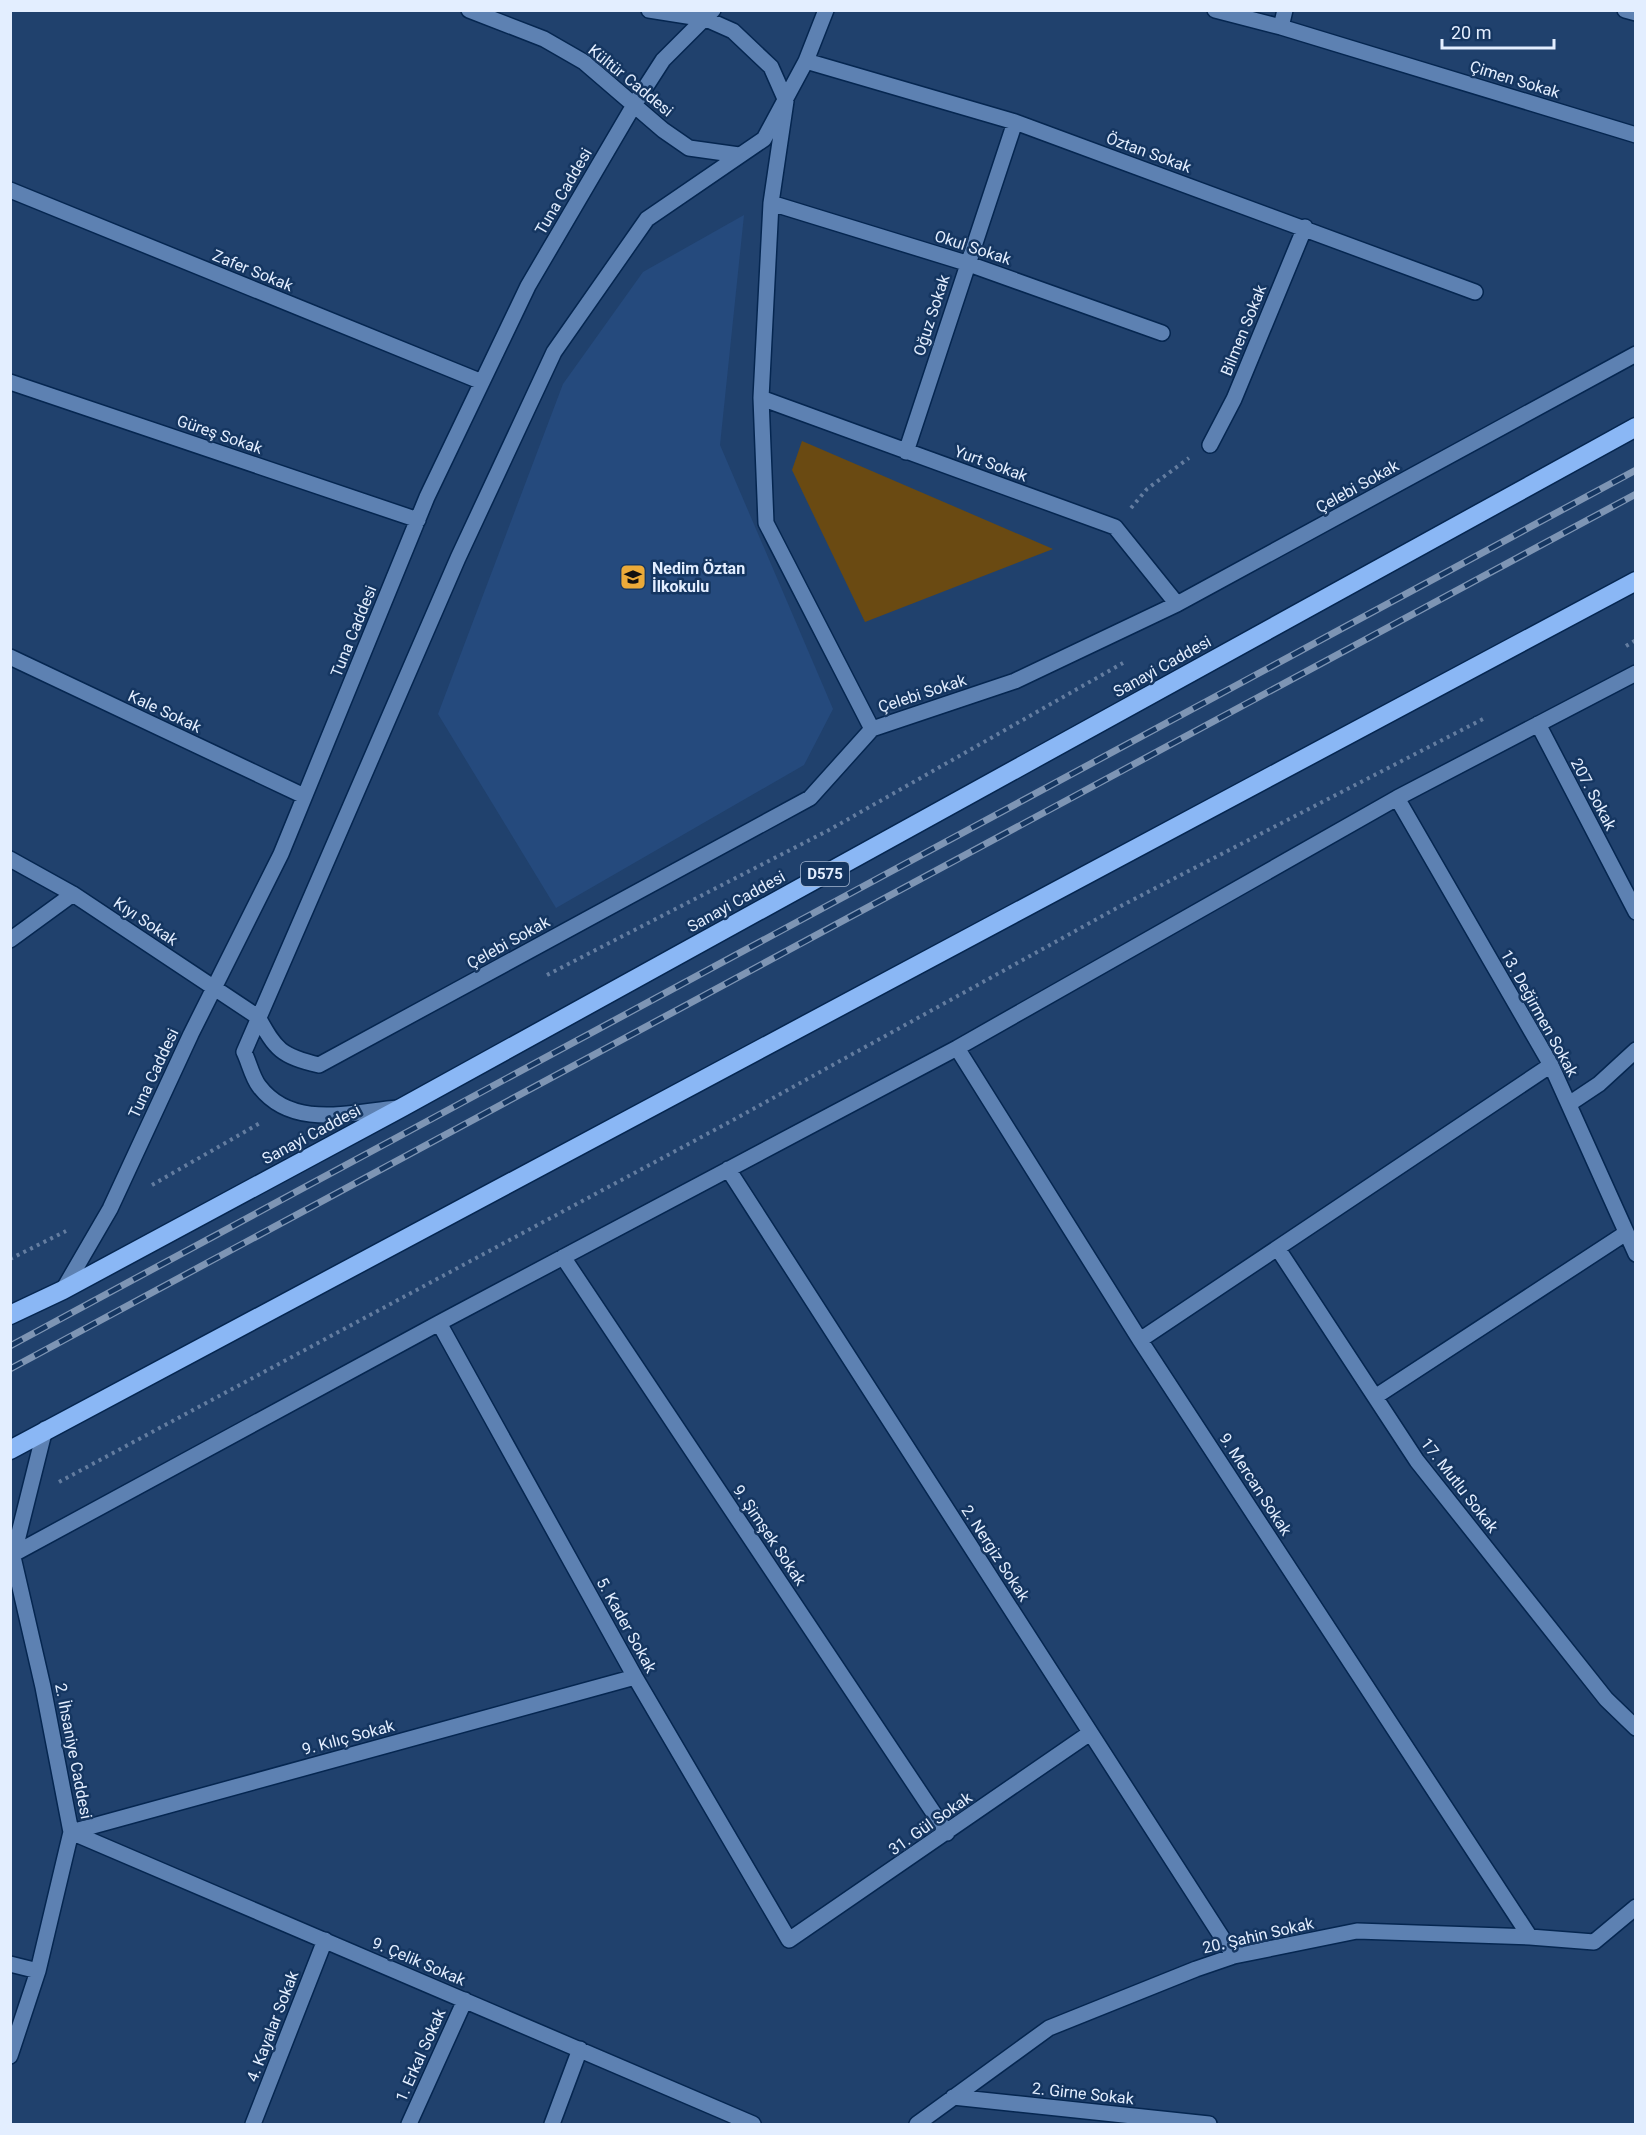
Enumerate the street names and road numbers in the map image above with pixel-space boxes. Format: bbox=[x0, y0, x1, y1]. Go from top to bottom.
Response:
street label: Kültür Caddesi bbox=[584, 40, 677, 120]
street label: Çimen Sokak bbox=[1468, 57, 1563, 102]
street label: Öztan Sokak bbox=[1104, 128, 1195, 177]
street label: Tuna Caddesi bbox=[531, 145, 596, 238]
street label: Okul Sokak bbox=[932, 226, 1014, 269]
street label: Zafer Sokak bbox=[210, 246, 297, 296]
street label: Oğuz Sokak bbox=[909, 271, 954, 358]
street label: Bilmen Sokak bbox=[1217, 281, 1271, 379]
street label: Güreş Sokak bbox=[175, 411, 266, 458]
street label: Yurt Sokak bbox=[952, 441, 1031, 486]
street label: Çelebi Sokak bbox=[1313, 455, 1403, 517]
street label: Tuna Caddesi bbox=[326, 583, 380, 680]
street label: Sanayi Caddesi bbox=[1110, 632, 1214, 701]
street label: Çelebi Sokak bbox=[876, 670, 970, 717]
street label: Kale Sokak bbox=[125, 686, 205, 737]
street label: 207. Sokak bbox=[1567, 755, 1621, 834]
road number: D575 bbox=[801, 862, 849, 886]
street label: Sanayi Caddesi bbox=[684, 867, 788, 936]
street label: Kıyı Sokak bbox=[110, 893, 182, 950]
street label: Çelebi Sokak bbox=[464, 911, 554, 973]
street label: 13. Değirmen Sokak bbox=[1497, 946, 1583, 1081]
street label: Tuna Caddesi bbox=[124, 1025, 183, 1121]
street label: Sanayi Caddesi bbox=[259, 1101, 364, 1168]
street label: 9. Mercan Sokak bbox=[1215, 1429, 1296, 1540]
street label: 17. Mutlu Sokak bbox=[1417, 1434, 1503, 1537]
street label: 9. Şimşek Sokak bbox=[729, 1481, 811, 1590]
street label: 2. Nergiz Sokak bbox=[957, 1502, 1034, 1606]
street label: 5. Kader Sokak bbox=[592, 1574, 661, 1677]
street label: 2. İhsaniye Caddesi bbox=[51, 1682, 96, 1821]
street label: 9. Kılıç Sokak bbox=[300, 1716, 397, 1759]
street label: 31. Gül Sokak bbox=[885, 1787, 976, 1859]
street label: 20. Şahin Sokak bbox=[1201, 1913, 1316, 1958]
street label: 9. Çelik Sokak bbox=[369, 1933, 469, 1990]
street label: 4. Kayalar Sokak bbox=[243, 1967, 303, 2084]
street label: 1. Erkal Sokak bbox=[391, 2005, 450, 2105]
street label: 2. Girne Sokak bbox=[1031, 2079, 1136, 2108]

